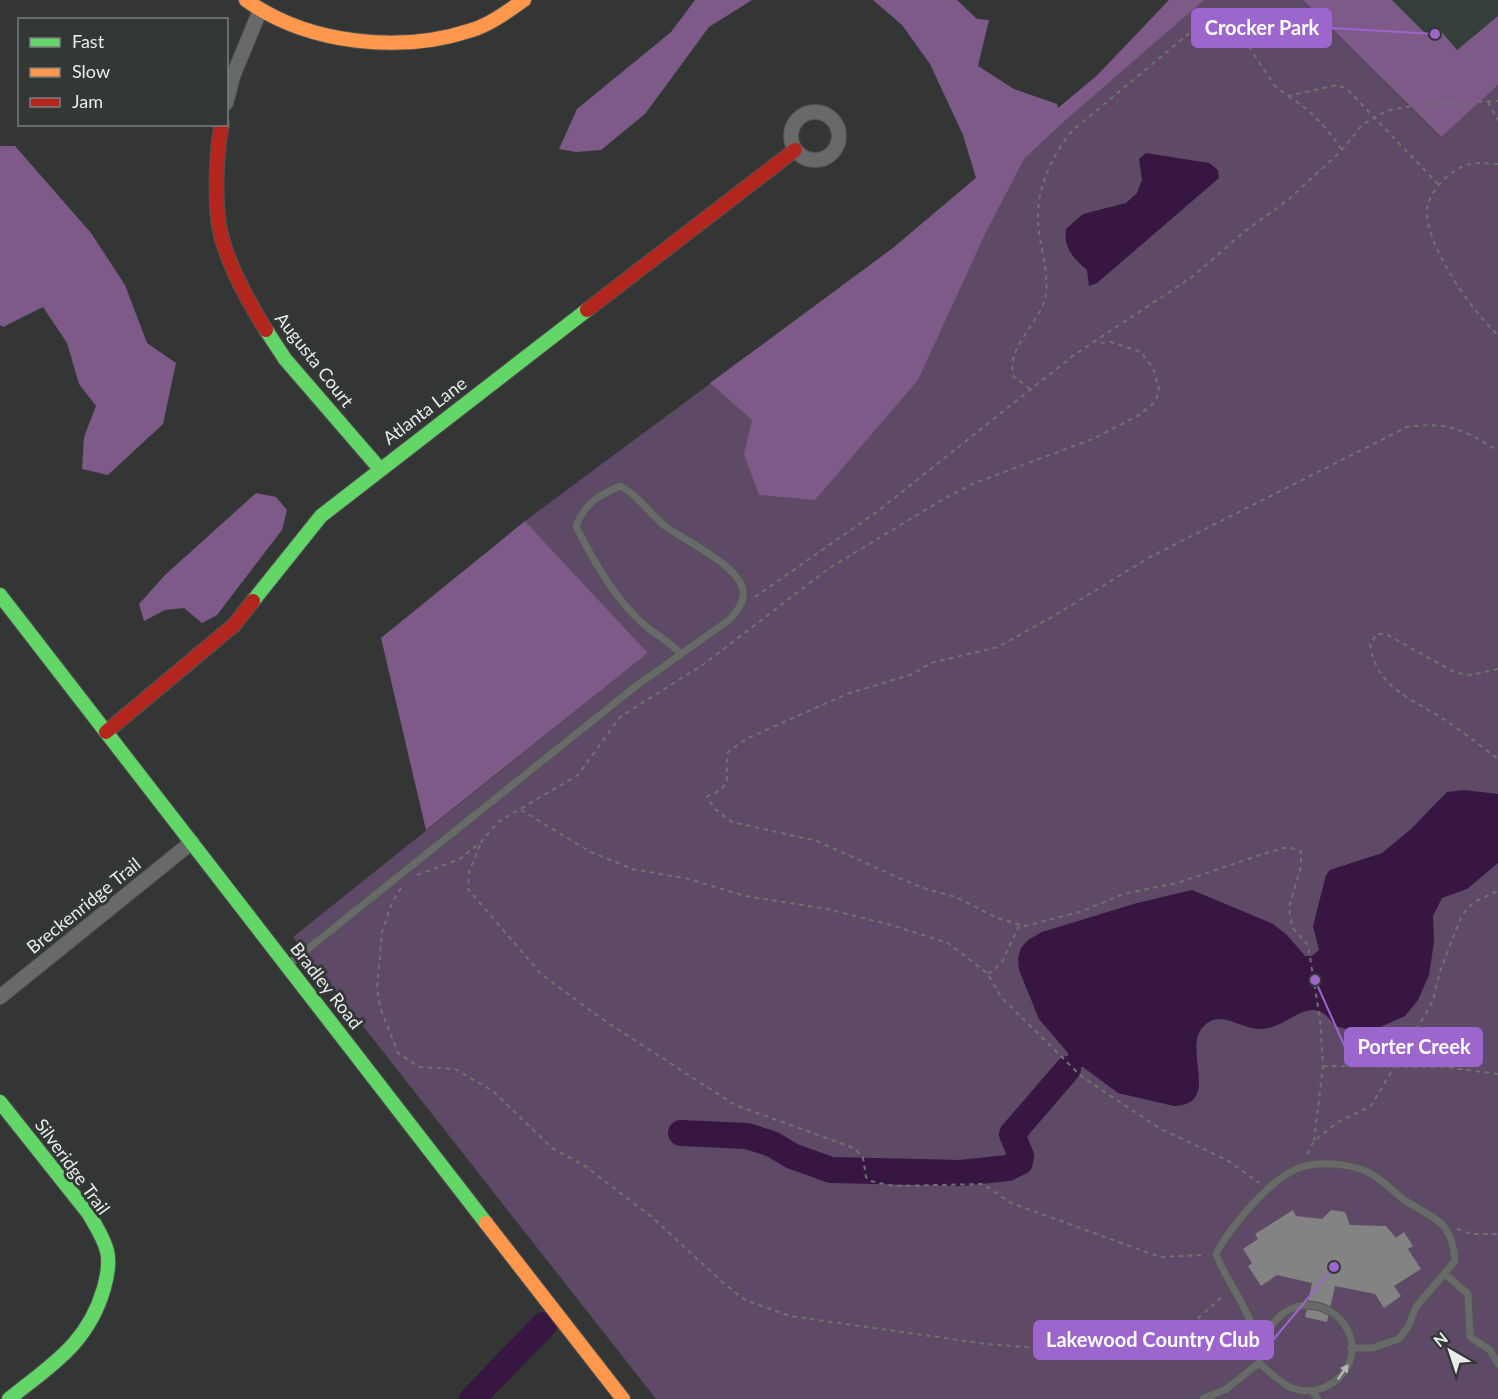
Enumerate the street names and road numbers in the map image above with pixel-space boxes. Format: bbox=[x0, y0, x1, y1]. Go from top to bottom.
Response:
street label: Augusta Court bbox=[271, 308, 359, 412]
street label: Atlanta Lane bbox=[378, 372, 471, 449]
street label: Breckenridge Trail bbox=[22, 853, 145, 958]
street label: Bradley Road bbox=[286, 938, 367, 1033]
street label: Silveridge Trail bbox=[31, 1114, 115, 1219]

